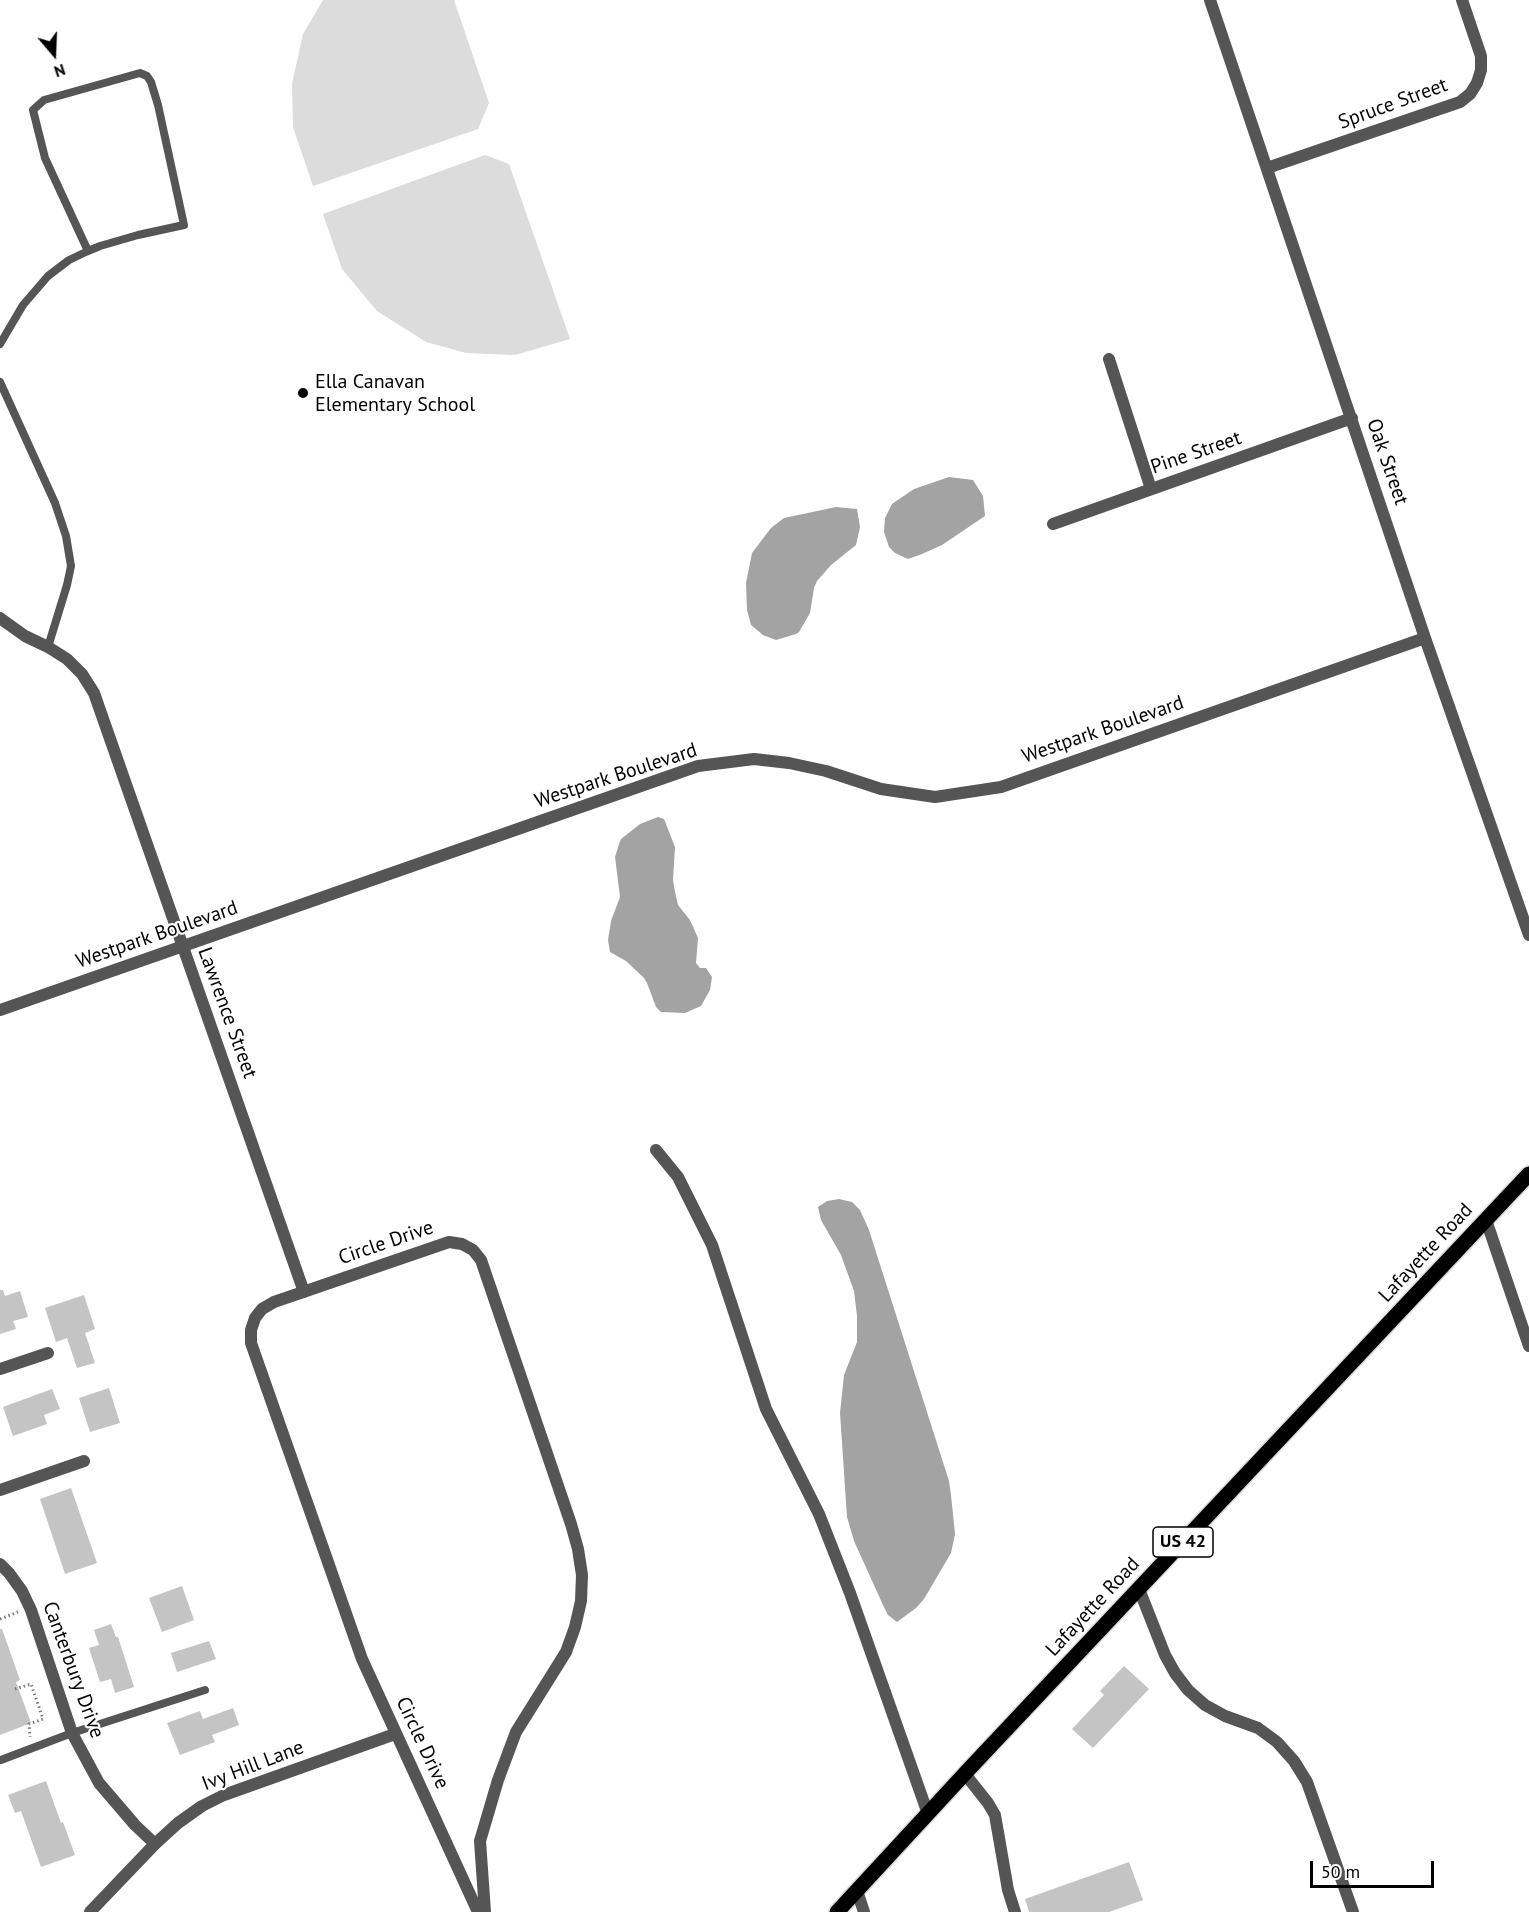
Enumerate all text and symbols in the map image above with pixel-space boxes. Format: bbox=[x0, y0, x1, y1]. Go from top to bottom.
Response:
north arrow bbox=[24, 24, 84, 84]
text: N bbox=[52, 60, 68, 82]
street label: Spruce Street bbox=[1335, 73, 1451, 135]
place label: Ella Canavan Elementary School bbox=[315, 370, 475, 417]
marker: Ella Canavan Elementary School bbox=[296, 386, 310, 400]
street label: Oak Street bbox=[1361, 416, 1413, 508]
street label: Pine Street bbox=[1148, 426, 1244, 480]
street label: Westpark Boulevard bbox=[1019, 691, 1187, 769]
street label: Westpark Boulevard bbox=[532, 738, 700, 814]
street label: Westpark Boulevard bbox=[73, 896, 241, 974]
street label: Lawrence Street bbox=[192, 944, 262, 1082]
street label: Lafayette Road bbox=[1374, 1199, 1478, 1307]
street label: Circle Drive bbox=[335, 1216, 437, 1270]
road number: US 42 bbox=[1153, 1527, 1213, 1557]
street label: Lafayette Road bbox=[1041, 1553, 1145, 1661]
street label: Canterbury Drive bbox=[37, 1599, 109, 1741]
street label: Circle Drive bbox=[390, 1693, 454, 1793]
street label: Ivy Hill Lane bbox=[199, 1736, 307, 1796]
scale bar bbox=[1313, 1849, 1438, 1887]
text: 50 m bbox=[1321, 1860, 1360, 1883]

